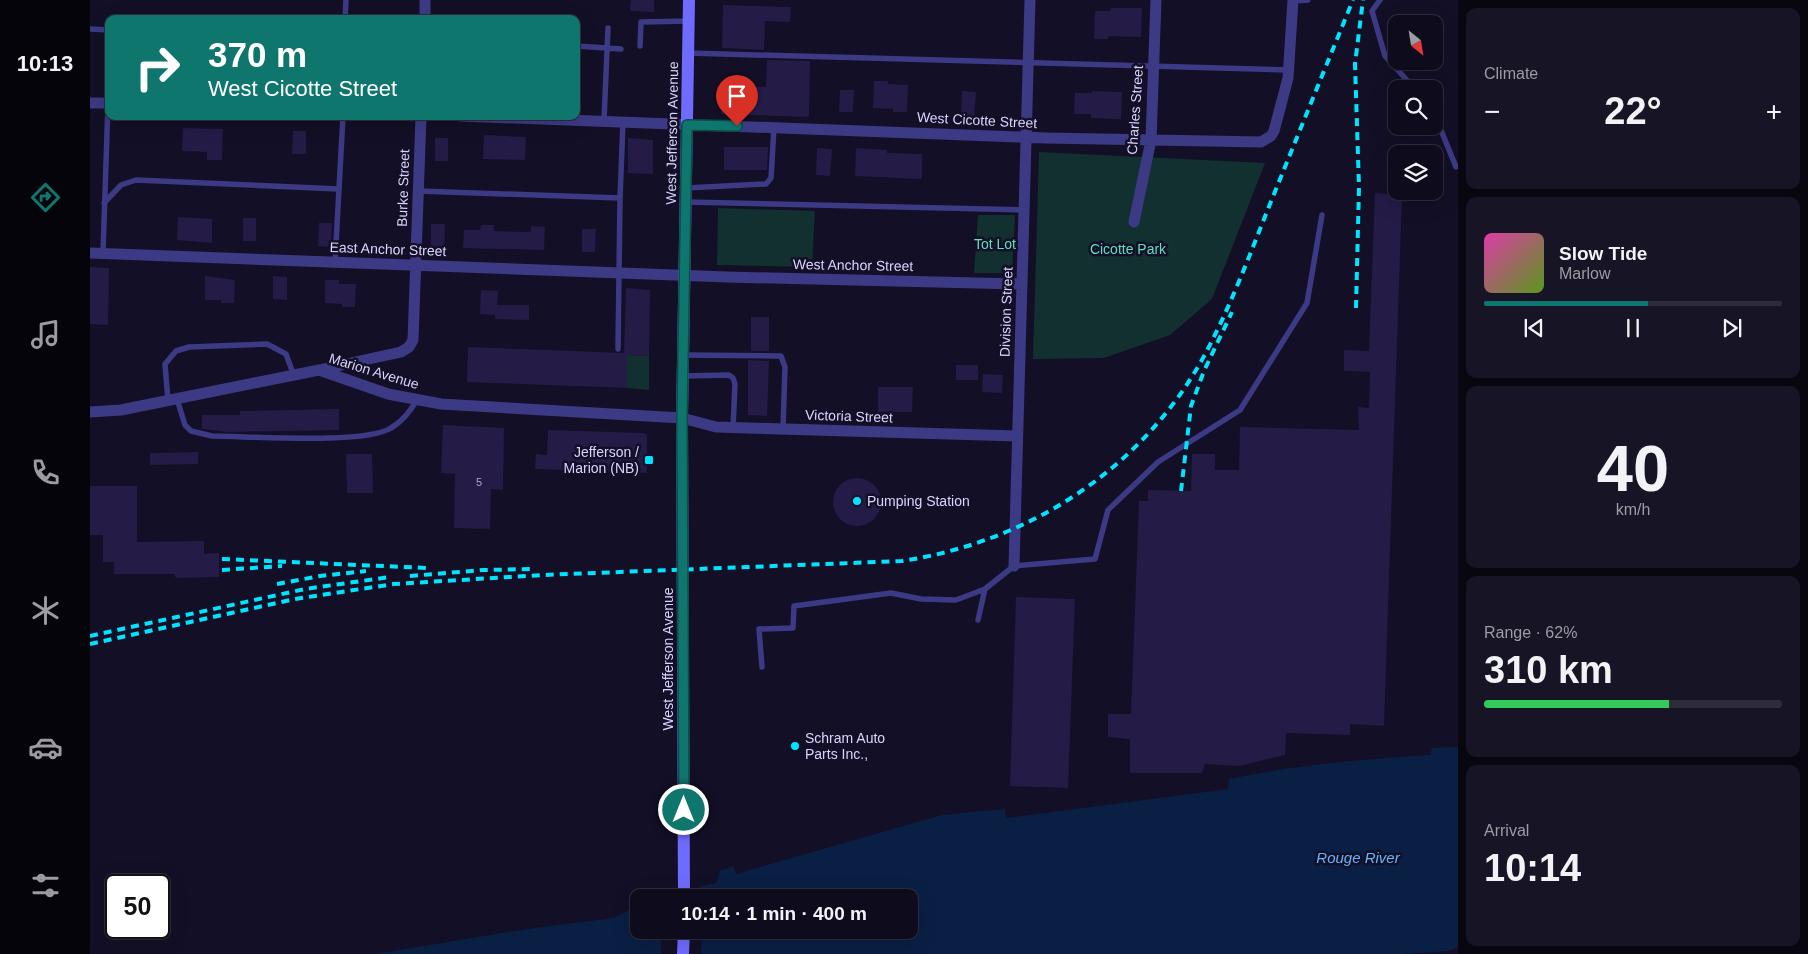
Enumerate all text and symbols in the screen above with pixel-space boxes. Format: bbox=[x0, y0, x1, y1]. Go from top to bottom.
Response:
north arrow bbox=[1388, 15, 1442, 70]
map controls bbox=[1388, 15, 1443, 200]
icon: right bbox=[125, 35, 190, 100]
text: 370 m bbox=[208, 35, 307, 74]
text: 10:13 bbox=[17, 51, 73, 76]
street label: West Jefferson Avenue bbox=[663, 61, 681, 205]
street label: Charles Street bbox=[1124, 65, 1146, 155]
text: Climate bbox=[1484, 65, 1538, 82]
pin bbox=[716, 75, 758, 126]
text: West Cicotte Street bbox=[208, 76, 397, 101]
button: search bbox=[1388, 80, 1443, 135]
icon: arrive bbox=[723, 82, 751, 110]
text: 22° bbox=[1604, 90, 1662, 132]
text: − bbox=[1484, 96, 1500, 127]
text: + bbox=[1766, 96, 1782, 127]
street label: West Cicotte Street bbox=[916, 109, 1038, 131]
button: layers bbox=[1388, 145, 1443, 200]
street label: Burke Street bbox=[394, 149, 412, 227]
icon: directions bbox=[28, 180, 63, 215]
park label: Tot Lot bbox=[974, 236, 1016, 252]
street label: East Anchor Street bbox=[329, 239, 447, 259]
park label: Cicotte Park bbox=[1090, 241, 1167, 257]
text: Slow Tide bbox=[1559, 243, 1647, 264]
street label: West Anchor Street bbox=[793, 256, 913, 274]
text: Marlow bbox=[1559, 265, 1611, 282]
street label: Division Street bbox=[996, 267, 1016, 357]
icon: previous bbox=[1520, 314, 1548, 342]
icon: pause bbox=[1619, 314, 1647, 342]
icon: next bbox=[1718, 314, 1746, 342]
icon: music bbox=[28, 317, 63, 352]
street label: Marion Avenue bbox=[327, 350, 421, 392]
street label: Victoria Street bbox=[805, 406, 893, 426]
text: 40 bbox=[1597, 432, 1669, 505]
place label: Jefferson / Marion (NB) bbox=[564, 444, 639, 476]
marker: Jefferson / Marion (NB) bbox=[643, 454, 655, 466]
icon: phone bbox=[28, 455, 63, 490]
house number: 5 bbox=[476, 476, 482, 488]
place label: Pumping Station bbox=[867, 493, 970, 509]
marker: Pumping Station bbox=[851, 495, 863, 507]
text: km/h bbox=[1616, 501, 1650, 518]
street label: West Jefferson Avenue bbox=[660, 587, 676, 731]
icon: climate bbox=[28, 593, 63, 628]
text: Range · 62% bbox=[1484, 624, 1577, 641]
text: 310 km bbox=[1484, 649, 1613, 691]
icon: car bbox=[28, 730, 63, 765]
place label: Schram Auto Parts Inc., bbox=[805, 730, 885, 762]
marker: Schram Auto Parts Inc., bbox=[789, 740, 801, 752]
position arrow bbox=[657, 783, 709, 835]
text: Arrival bbox=[1484, 822, 1529, 839]
text: 10:14 bbox=[1484, 847, 1581, 889]
water label: Rouge River bbox=[1316, 849, 1401, 866]
icon: filters bbox=[28, 868, 63, 903]
speed limit sign: 50 bbox=[105, 874, 170, 939]
text: 10:14 · 1 min · 400 m bbox=[681, 903, 867, 924]

